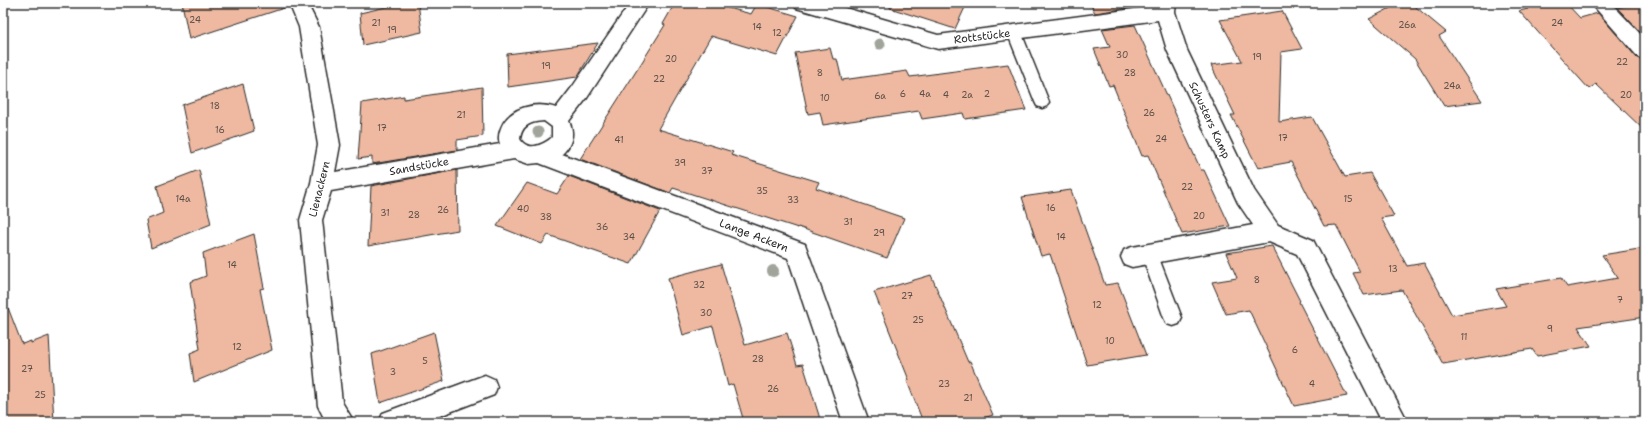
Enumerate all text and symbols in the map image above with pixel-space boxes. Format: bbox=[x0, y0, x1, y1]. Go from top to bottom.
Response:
house number: 24 bbox=[189, 14, 201, 26]
house number: 21 bbox=[371, 17, 381, 29]
house number: 24 bbox=[1551, 17, 1563, 29]
house number: 26a bbox=[1398, 19, 1416, 31]
house number: 14 bbox=[752, 21, 762, 33]
house number: 19 bbox=[387, 24, 397, 36]
street label: Rottstücke bbox=[953, 26, 1011, 47]
house number: 12 bbox=[772, 27, 782, 39]
house number: 30 bbox=[1116, 49, 1128, 61]
house number: 19 bbox=[1252, 51, 1262, 63]
house number: 20 bbox=[665, 53, 677, 65]
house number: 22 bbox=[1616, 56, 1628, 68]
house number: 19 bbox=[541, 60, 551, 72]
house number: 8 bbox=[817, 67, 823, 79]
house number: 28 bbox=[1124, 67, 1136, 79]
house number: 22 bbox=[653, 73, 665, 85]
street label: Schusters Kamp bbox=[1185, 79, 1234, 161]
house number: 24a bbox=[1443, 80, 1461, 92]
house number: 6 bbox=[900, 88, 906, 100]
house number: 4a bbox=[919, 88, 931, 100]
house number: 2 bbox=[984, 88, 990, 100]
house number: 4 bbox=[943, 89, 949, 101]
house number: 2a bbox=[961, 89, 973, 101]
house number: 20 bbox=[1620, 89, 1632, 101]
house number: 6a bbox=[874, 90, 886, 102]
house number: 10 bbox=[820, 92, 830, 104]
house number: 18 bbox=[210, 100, 220, 112]
house number: 26 bbox=[1143, 107, 1155, 119]
house number: 21 bbox=[456, 109, 466, 121]
house number: 17 bbox=[377, 122, 387, 134]
house number: 16 bbox=[215, 124, 225, 136]
house number: 17 bbox=[1278, 132, 1288, 144]
house number: 24 bbox=[1155, 133, 1167, 145]
house number: 41 bbox=[614, 134, 624, 146]
street label: Sandstücke bbox=[388, 154, 450, 179]
house number: 39 bbox=[674, 157, 686, 169]
street label: Lienackern bbox=[305, 159, 334, 219]
house number: 37 bbox=[701, 165, 713, 177]
house number: 22 bbox=[1181, 181, 1193, 193]
house number: 35 bbox=[756, 185, 768, 197]
house number: 14a bbox=[175, 193, 191, 205]
house number: 15 bbox=[1343, 193, 1353, 205]
house number: 33 bbox=[787, 194, 799, 206]
house number: 16 bbox=[1046, 202, 1056, 214]
house number: 40 bbox=[517, 203, 529, 215]
house number: 26 bbox=[437, 204, 449, 216]
house number: 31 bbox=[380, 207, 390, 219]
house number: 28 bbox=[408, 209, 420, 221]
house number: 20 bbox=[1193, 210, 1205, 222]
house number: 38 bbox=[540, 211, 552, 223]
street label: Lange Ackern bbox=[717, 215, 791, 256]
house number: 31 bbox=[843, 216, 853, 228]
house number: 36 bbox=[596, 221, 608, 233]
house number: 29 bbox=[873, 227, 885, 239]
house number: 34 bbox=[623, 231, 635, 243]
house number: 14 bbox=[1056, 231, 1066, 243]
house number: 14 bbox=[227, 259, 237, 271]
house number: 13 bbox=[1388, 263, 1398, 275]
house number: 8 bbox=[1254, 274, 1260, 286]
house number: 32 bbox=[693, 279, 705, 291]
house number: 27 bbox=[901, 290, 913, 302]
house number: 7 bbox=[1617, 294, 1623, 306]
house number: 12 bbox=[1092, 299, 1102, 311]
house number: 30 bbox=[700, 307, 712, 319]
house number: 25 bbox=[912, 314, 924, 326]
house number: 9 bbox=[1547, 323, 1553, 335]
house number: 11 bbox=[1460, 331, 1468, 343]
house number: 10 bbox=[1105, 335, 1115, 347]
house number: 12 bbox=[232, 341, 242, 353]
house number: 6 bbox=[1292, 344, 1298, 356]
house number: 28 bbox=[752, 353, 764, 365]
house number: 5 bbox=[422, 355, 428, 367]
house number: 27 bbox=[21, 363, 33, 375]
house number: 3 bbox=[390, 366, 396, 378]
house number: 23 bbox=[938, 378, 950, 390]
house number: 4 bbox=[1309, 378, 1315, 390]
house number: 26 bbox=[767, 383, 779, 395]
house number: 25 bbox=[34, 389, 46, 401]
house number: 21 bbox=[963, 392, 973, 404]

